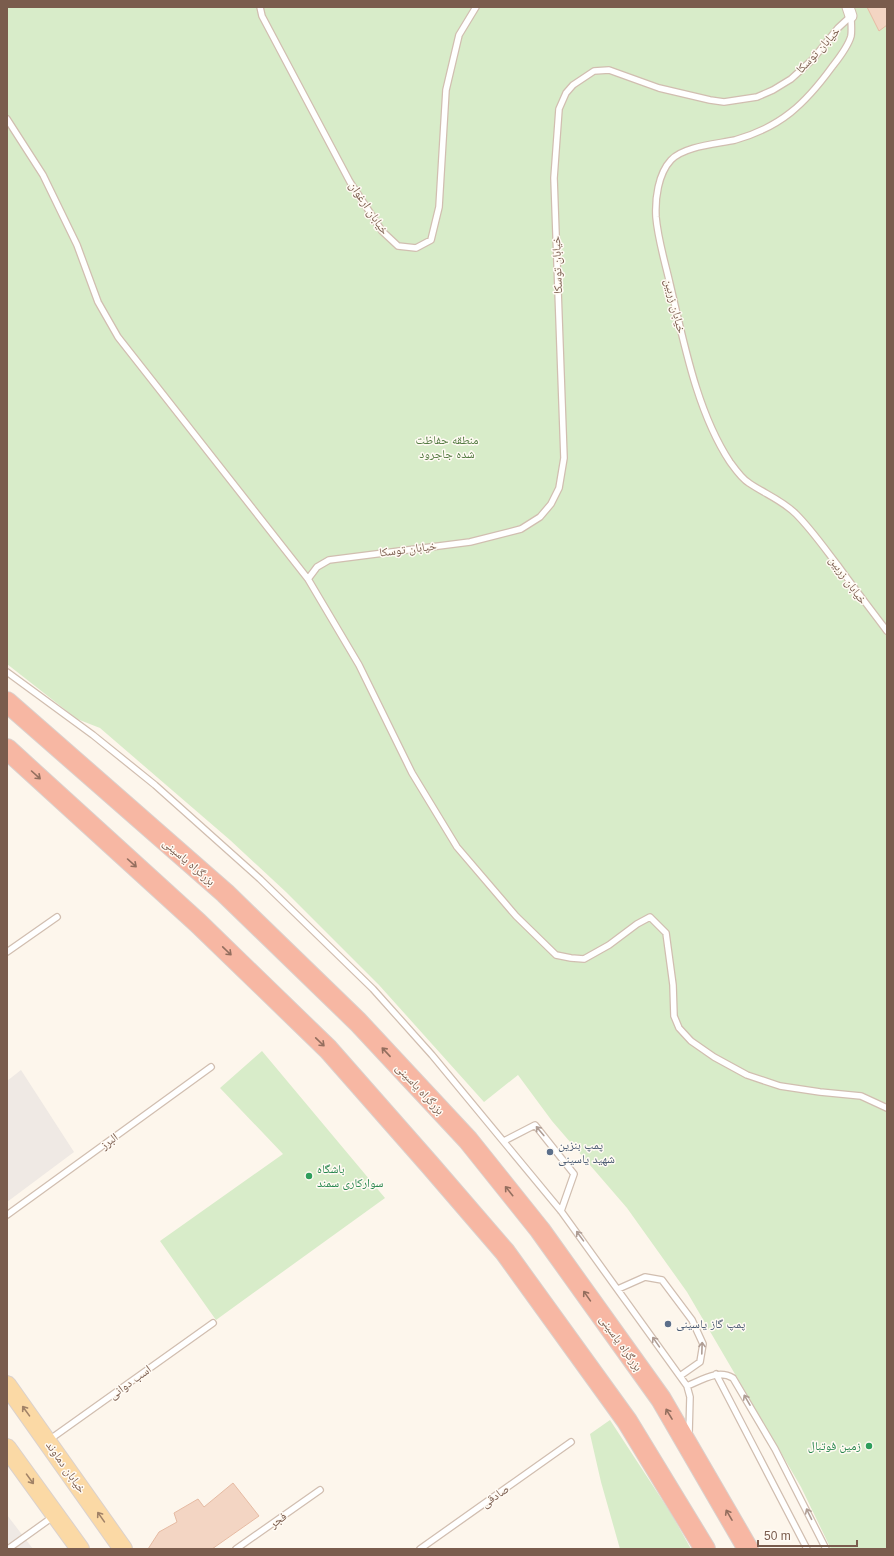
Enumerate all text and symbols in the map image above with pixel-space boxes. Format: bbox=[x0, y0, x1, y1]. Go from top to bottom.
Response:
street label: خیابان توسکا bbox=[793, 24, 843, 76]
street label: خیابان ارغوان bbox=[346, 179, 392, 238]
street label: خیابان توسکا bbox=[549, 235, 565, 294]
street label: خیابان زربین bbox=[661, 277, 689, 335]
park label: منطقه حفاظت شده جاجرود bbox=[416, 433, 478, 461]
street label: خیابان توسکا bbox=[378, 538, 438, 560]
street label: خیابان زربین bbox=[826, 553, 870, 607]
one-way arrow bbox=[31, 770, 41, 780]
street label: بزرگراه یاسینی bbox=[160, 835, 218, 889]
one-way arrow bbox=[127, 858, 137, 867]
one-way arrow bbox=[222, 946, 232, 956]
one-way arrow bbox=[315, 1037, 325, 1046]
one-way arrow bbox=[381, 1047, 391, 1057]
street label: بزرگراه یاسینی bbox=[393, 1061, 447, 1118]
one-way arrow bbox=[535, 1125, 544, 1136]
street label: البرز bbox=[97, 1130, 121, 1153]
place label: پمپ بنزین شهید یاسینی bbox=[558, 1138, 615, 1166]
marker: پمپ بنزین شهید یاسینی bbox=[545, 1147, 555, 1157]
place label: باشگاه سوارکاری سمند bbox=[317, 1162, 384, 1190]
marker: باشگاه سوارکاری سمند bbox=[304, 1171, 314, 1181]
one-way arrow bbox=[505, 1186, 514, 1197]
one-way arrow bbox=[576, 1231, 584, 1242]
one-way arrow bbox=[583, 1290, 591, 1301]
street label: بزرگراه یاسینی bbox=[596, 1312, 645, 1374]
place label: پمپ گاز یاسینی bbox=[676, 1317, 746, 1331]
marker: پمپ گاز یاسینی bbox=[663, 1319, 673, 1329]
one-way arrow bbox=[652, 1336, 660, 1347]
one-way arrow bbox=[698, 1342, 705, 1355]
street label: اسب دوانی bbox=[106, 1362, 154, 1402]
one-way arrow bbox=[742, 1394, 750, 1406]
one-way arrow bbox=[22, 1406, 30, 1417]
one-way arrow bbox=[665, 1408, 673, 1420]
street label: خیابان دماوند bbox=[43, 1438, 89, 1496]
place label: زمین فوتبال bbox=[808, 1439, 861, 1453]
marker: زمین فوتبال bbox=[864, 1441, 874, 1451]
one-way arrow bbox=[26, 1474, 34, 1485]
street label: صادقی bbox=[478, 1481, 512, 1511]
one-way arrow bbox=[805, 1508, 812, 1520]
street label: فجر bbox=[266, 1509, 289, 1532]
one-way arrow bbox=[724, 1509, 732, 1521]
one-way arrow bbox=[97, 1512, 105, 1523]
scale bar bbox=[758, 1522, 857, 1548]
text: 50 m bbox=[764, 1529, 791, 1543]

